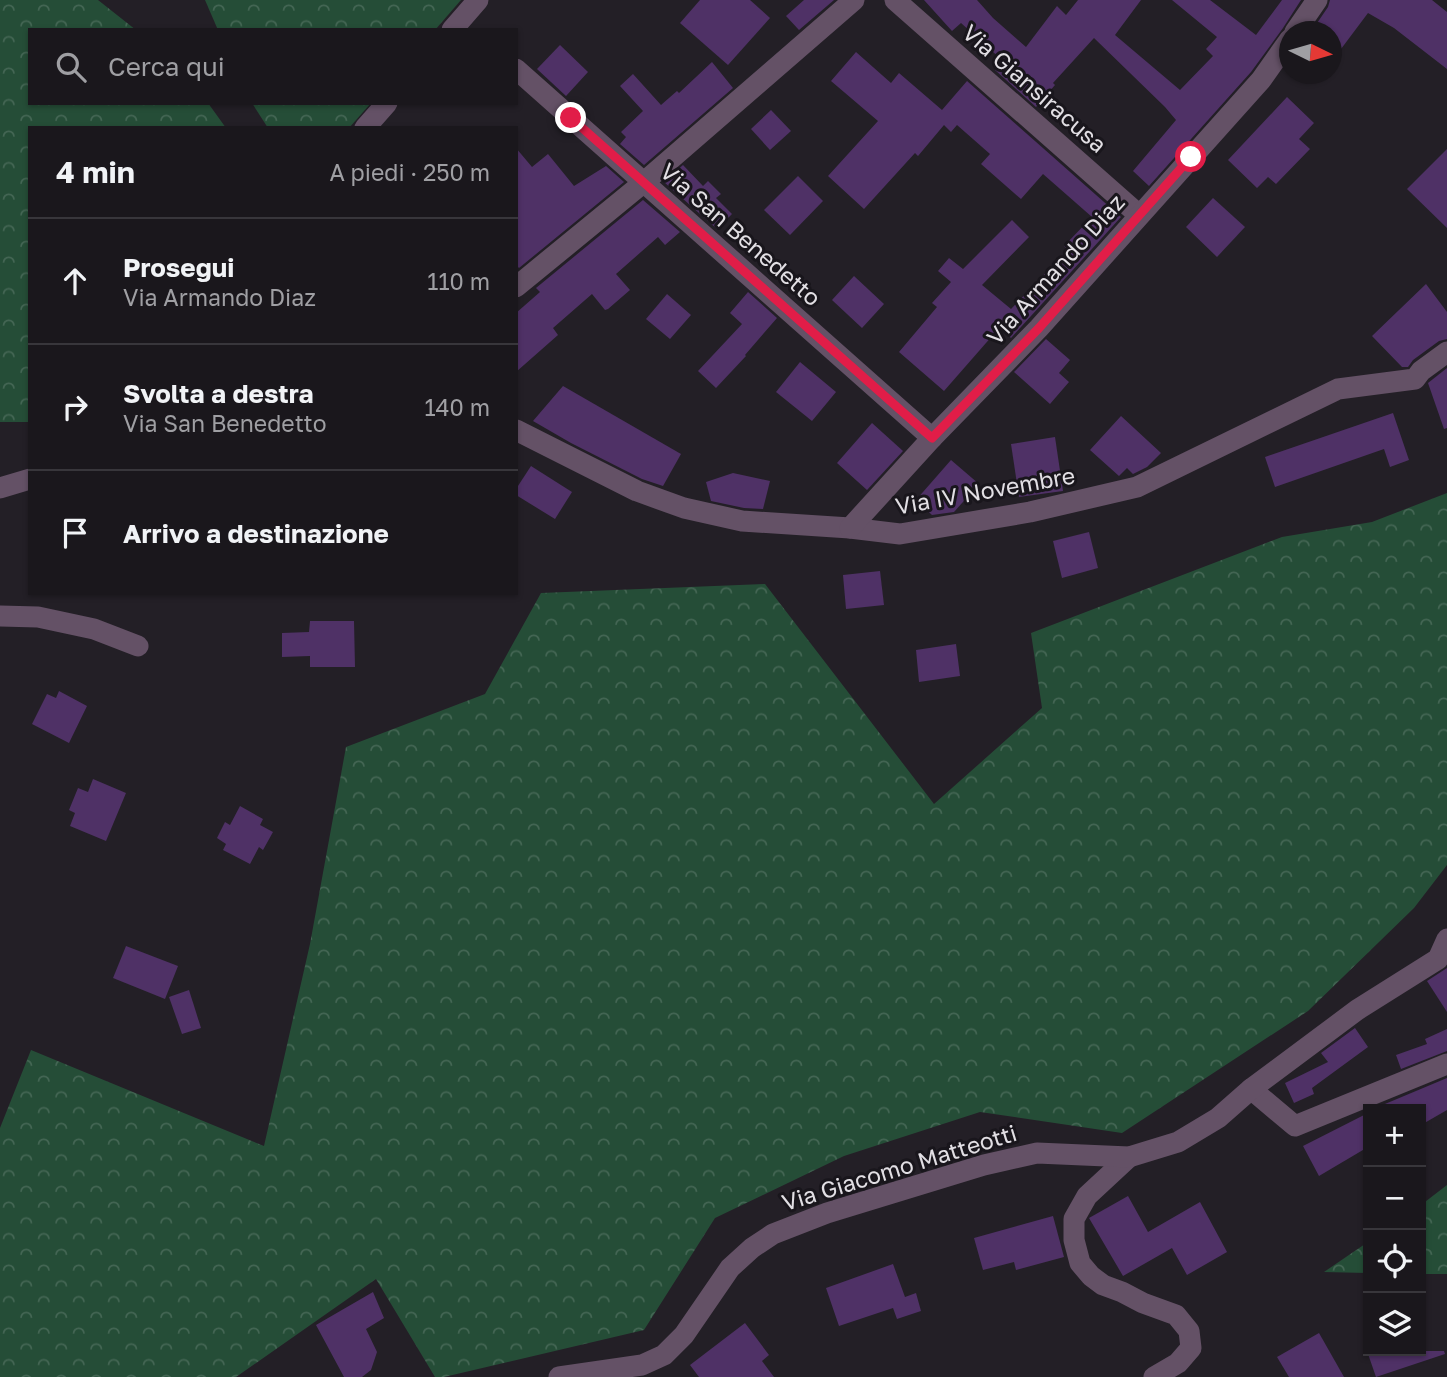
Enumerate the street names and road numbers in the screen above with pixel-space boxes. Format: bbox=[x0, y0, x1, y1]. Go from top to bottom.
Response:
street label: Via Giansiracusa bbox=[957, 18, 1113, 158]
street label: Via San Benedetto bbox=[655, 157, 827, 311]
street label: Via Armando Diaz bbox=[980, 188, 1130, 350]
street label: Via IV Novembre bbox=[893, 460, 1077, 520]
street label: Via Giacomo Matteotti bbox=[778, 1118, 1020, 1216]

